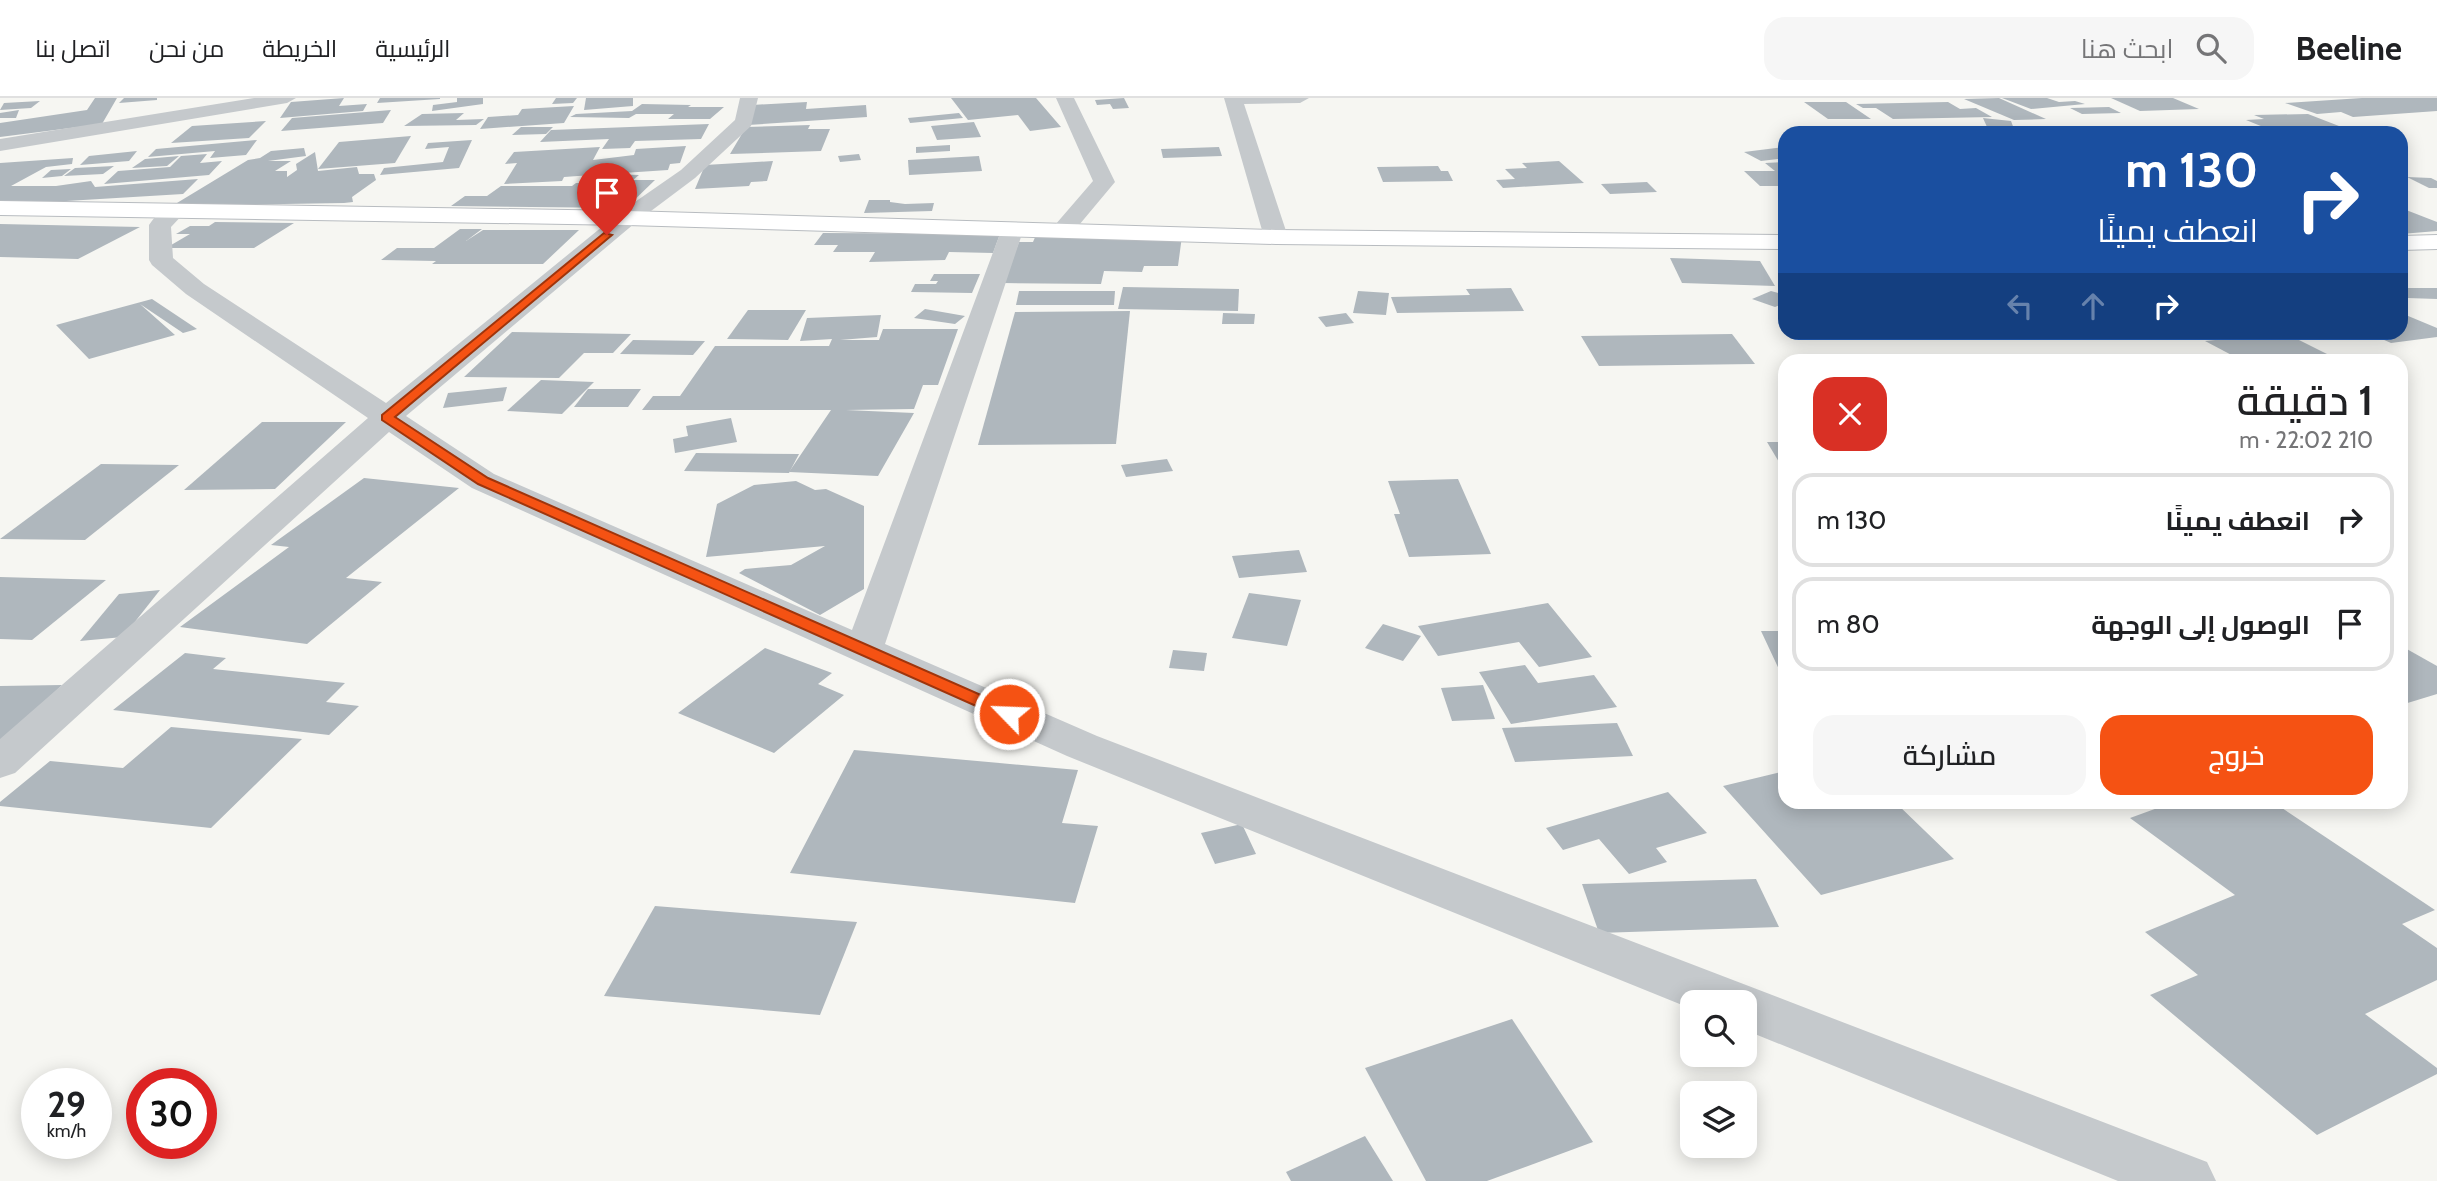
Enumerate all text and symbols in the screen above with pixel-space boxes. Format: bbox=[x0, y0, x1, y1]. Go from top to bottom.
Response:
search box bbox=[1764, 17, 2254, 80]
text: Beeline bbox=[2296, 28, 2402, 68]
icon: search bbox=[2192, 29, 2230, 67]
text: ابحث هنا bbox=[2081, 33, 2174, 65]
text: اتصل بنا bbox=[35, 34, 111, 63]
text: من نحن bbox=[149, 34, 224, 63]
text: الخريطة bbox=[262, 34, 337, 63]
text: الرئيسية bbox=[375, 34, 451, 63]
text: 130 m bbox=[2125, 140, 2258, 199]
icon: right bbox=[2282, 154, 2373, 245]
pin bbox=[577, 163, 637, 235]
icon: arrive bbox=[588, 174, 626, 212]
text: انعطف يمينًا bbox=[2097, 211, 2258, 250]
icon: left bbox=[2001, 287, 2039, 325]
icon: ahead bbox=[2074, 287, 2112, 325]
icon: right bbox=[2147, 287, 2185, 325]
text: 1 دقيقة bbox=[2237, 374, 2373, 426]
button: close bbox=[1813, 377, 1887, 451]
text: 210 m · 22:02 bbox=[2239, 426, 2373, 454]
icon: right bbox=[2331, 501, 2369, 539]
text: 130 m bbox=[1817, 504, 1886, 536]
text: انعطف يمينًا bbox=[2166, 505, 2310, 537]
icon: arrive bbox=[2331, 605, 2369, 643]
text: 80 m bbox=[1817, 608, 1880, 640]
text: الوصول إلى الوجهة bbox=[2091, 609, 2310, 641]
position arrow bbox=[972, 677, 1046, 751]
button: مشاركة bbox=[1813, 715, 2086, 795]
button: خروج bbox=[2100, 715, 2373, 795]
map controls bbox=[1680, 990, 1757, 1158]
button: search bbox=[1680, 990, 1757, 1067]
speed limit sign: 30 bbox=[126, 1068, 217, 1159]
button: layers bbox=[1680, 1081, 1757, 1158]
text: 29 bbox=[47, 1083, 86, 1126]
text: km/h bbox=[47, 1120, 86, 1142]

